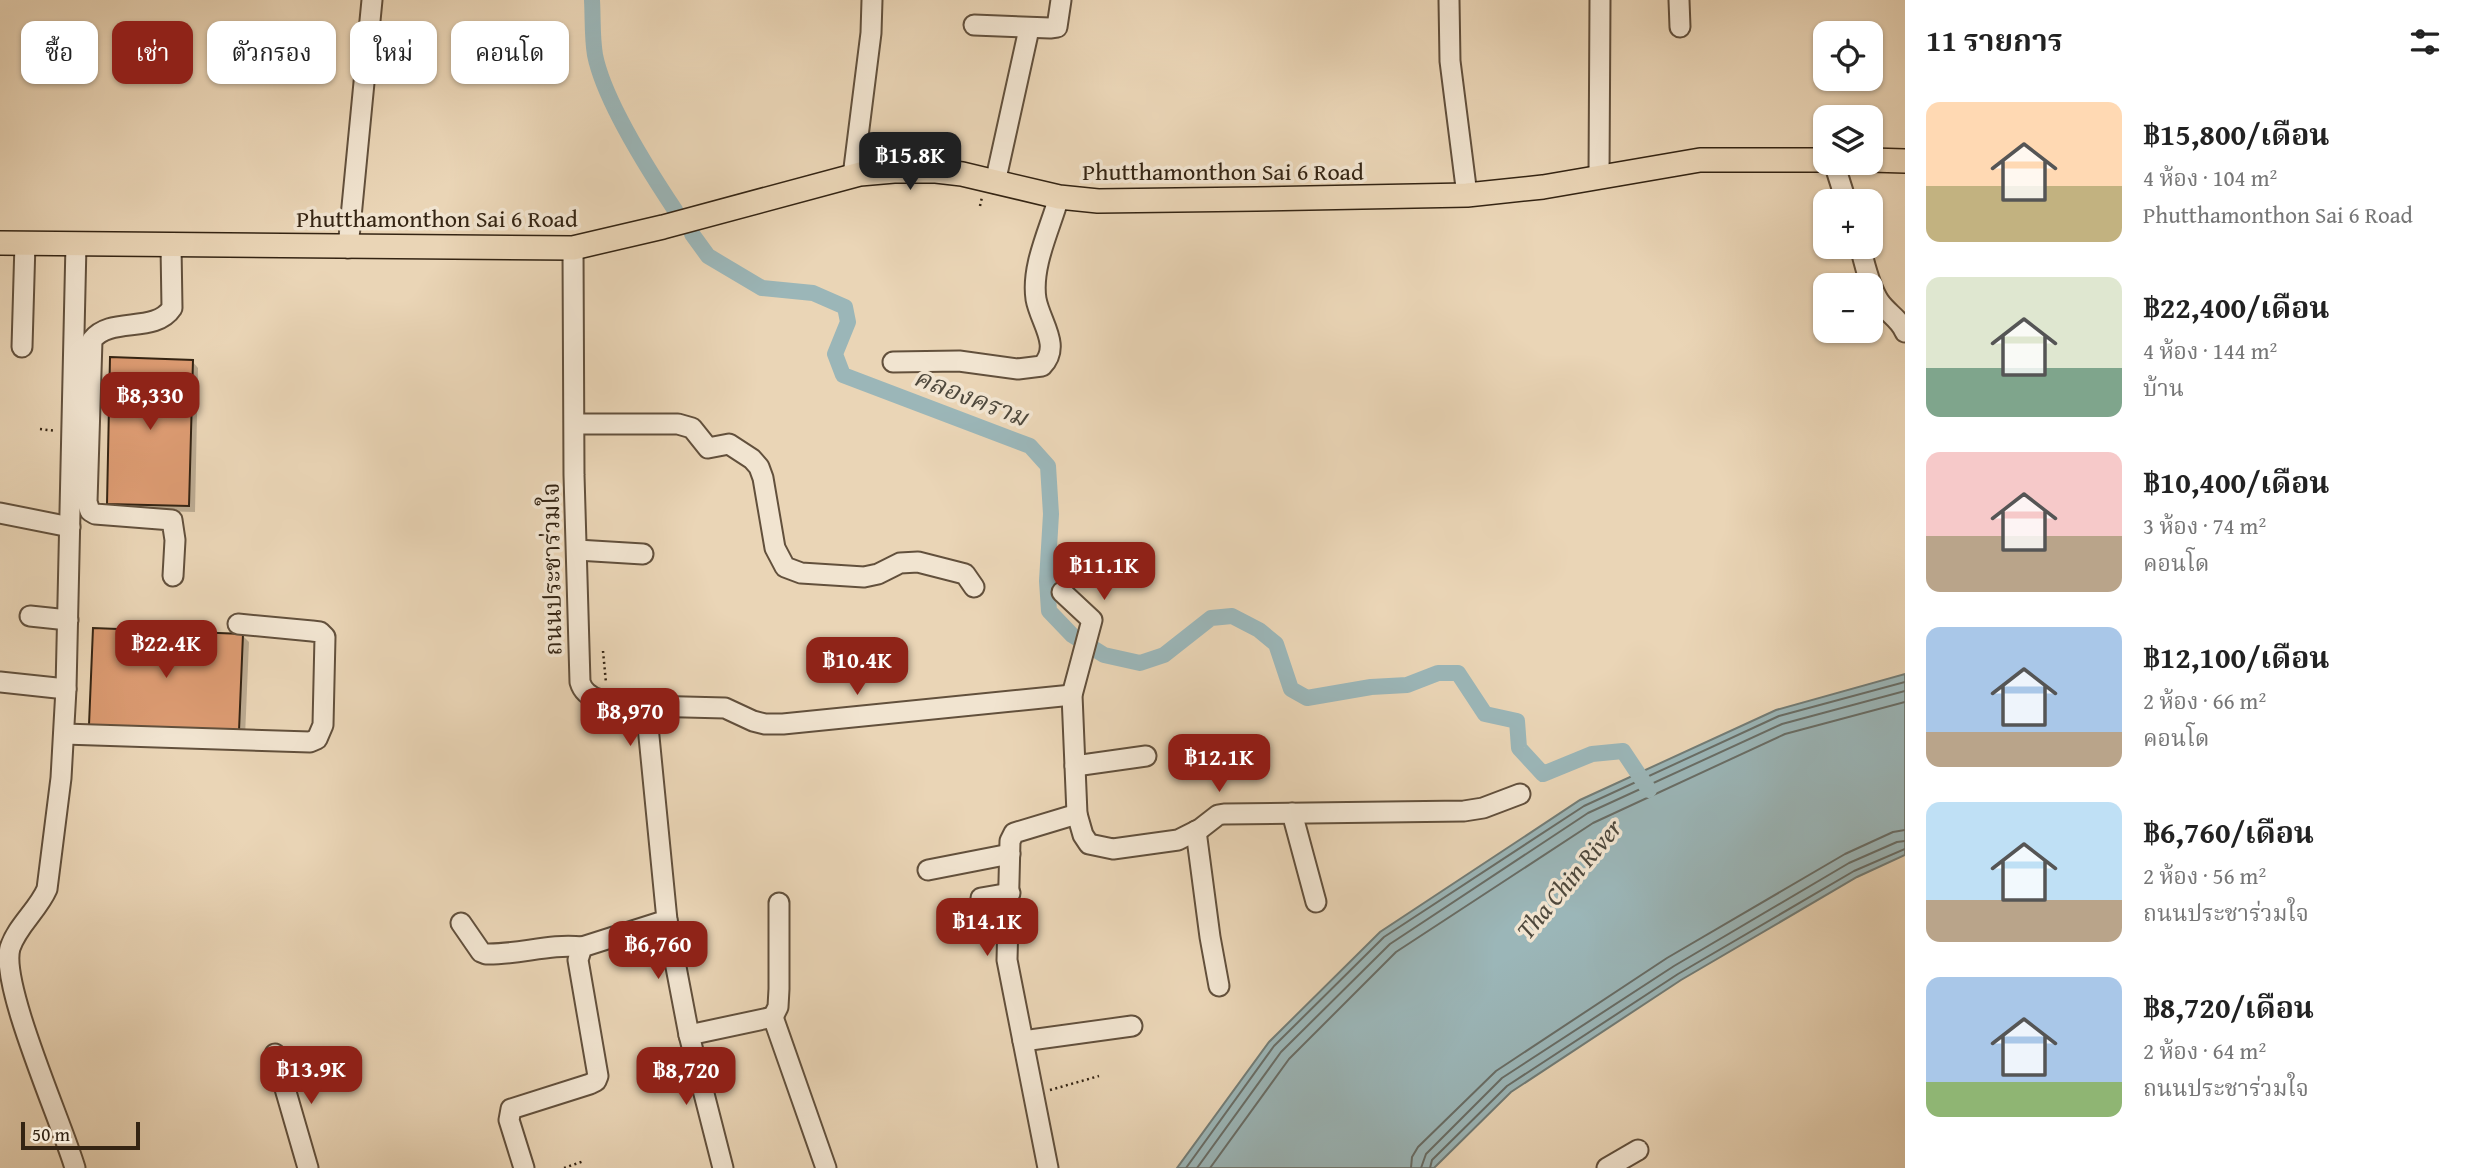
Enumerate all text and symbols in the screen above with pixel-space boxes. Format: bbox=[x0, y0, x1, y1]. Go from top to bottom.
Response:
text: 11 รายการ bbox=[1926, 18, 2063, 62]
chip: ซื้อ bbox=[21, 21, 98, 84]
chip: เช่า bbox=[112, 21, 193, 84]
chip: ตัวกรอง bbox=[207, 21, 336, 84]
chip: ใหม่ bbox=[350, 21, 437, 84]
chip: คอนโด bbox=[451, 21, 569, 84]
map controls bbox=[1813, 21, 1883, 343]
button: locate bbox=[1813, 21, 1883, 91]
icon: filters bbox=[2406, 23, 2444, 61]
button: layers bbox=[1813, 105, 1883, 175]
text: ฿15,800/เดือน bbox=[2143, 112, 2330, 156]
icon: home bbox=[1982, 130, 2066, 214]
pin: ฿15.8K bbox=[853, 132, 967, 192]
text: ฿15.8K bbox=[875, 138, 945, 171]
street label: Phutthamonthon Sai 6 Road bbox=[1082, 154, 1364, 189]
text: 4 ห้อง · 104 m² bbox=[2143, 161, 2277, 194]
button: + bbox=[1813, 189, 1883, 259]
text: Phutthamonthon Sai 6 Road bbox=[2143, 198, 2413, 231]
street label: Phutthamonthon Sai 6 Road bbox=[296, 201, 578, 236]
button: − bbox=[1813, 273, 1883, 343]
text: ฿22,400/เดือน bbox=[2143, 285, 2330, 329]
icon: home bbox=[1982, 305, 2066, 389]
text: 4 ห้อง · 144 m² bbox=[2143, 334, 2277, 367]
water label: คลองคราม bbox=[908, 357, 1035, 436]
text: บ้าน bbox=[2143, 371, 2184, 404]
pin: ฿8,330 bbox=[93, 372, 207, 432]
text: ฿8,330 bbox=[116, 378, 184, 411]
text: ฿10,400/เดือน bbox=[2143, 460, 2330, 504]
icon: home bbox=[1982, 480, 2066, 564]
street label: ถนนประชาร่วมใจ bbox=[532, 482, 571, 656]
text: 3 ห้อง · 74 m² bbox=[2143, 509, 2266, 542]
pin: ฿11.1K bbox=[1047, 542, 1161, 602]
text: คอนโด bbox=[2143, 546, 2210, 579]
text: ฿11.1K bbox=[1069, 548, 1139, 581]
pin: ฿22.4K bbox=[109, 620, 223, 680]
text: ฿22.4K bbox=[131, 626, 201, 659]
text: ฿12,100/เดือน bbox=[2143, 635, 2330, 679]
pin: ฿10.4K bbox=[800, 638, 914, 697]
text: ฿10.4K bbox=[822, 643, 892, 676]
icon: home bbox=[1982, 655, 2066, 739]
text: 2 ห้อง · 66 m² bbox=[2143, 684, 2266, 717]
pin: ฿8,970 bbox=[573, 688, 687, 748]
text: ฿8,970 bbox=[596, 694, 664, 727]
text: คอนโด bbox=[2143, 721, 2210, 754]
pin: ฿12.1K bbox=[1162, 734, 1276, 794]
text: ฿12.1K bbox=[1184, 740, 1254, 773]
water label: Tha Chin River bbox=[1506, 809, 1632, 948]
text: ฿6,760/เดือน bbox=[2143, 810, 2314, 854]
icon: home bbox=[1982, 830, 2066, 914]
text: 2 ห้อง · 56 m² bbox=[2143, 859, 2266, 892]
text: ถนนประชาร่วมใจ bbox=[2143, 896, 2309, 929]
pin: ฿14.1K bbox=[930, 898, 1044, 958]
text: ฿14.1K bbox=[952, 904, 1022, 937]
pin: ฿6,760 bbox=[601, 922, 715, 981]
text: ฿6,760 bbox=[624, 927, 692, 960]
text: ฿8,720/เดือน bbox=[2143, 985, 2314, 1029]
icon: home bbox=[1982, 1005, 2066, 1089]
text: 2 ห้อง · 64 m² bbox=[2143, 1034, 2266, 1067]
pin: ฿13.9K bbox=[254, 1046, 368, 1106]
pin: ฿8,720 bbox=[629, 1048, 743, 1107]
text: ฿13.9K bbox=[276, 1052, 346, 1085]
text: ฿8,720 bbox=[652, 1053, 720, 1086]
text: ถนนประชาร่วมใจ bbox=[2143, 1071, 2309, 1104]
scale bar bbox=[21, 1119, 140, 1151]
text: 50 m bbox=[32, 1120, 70, 1148]

